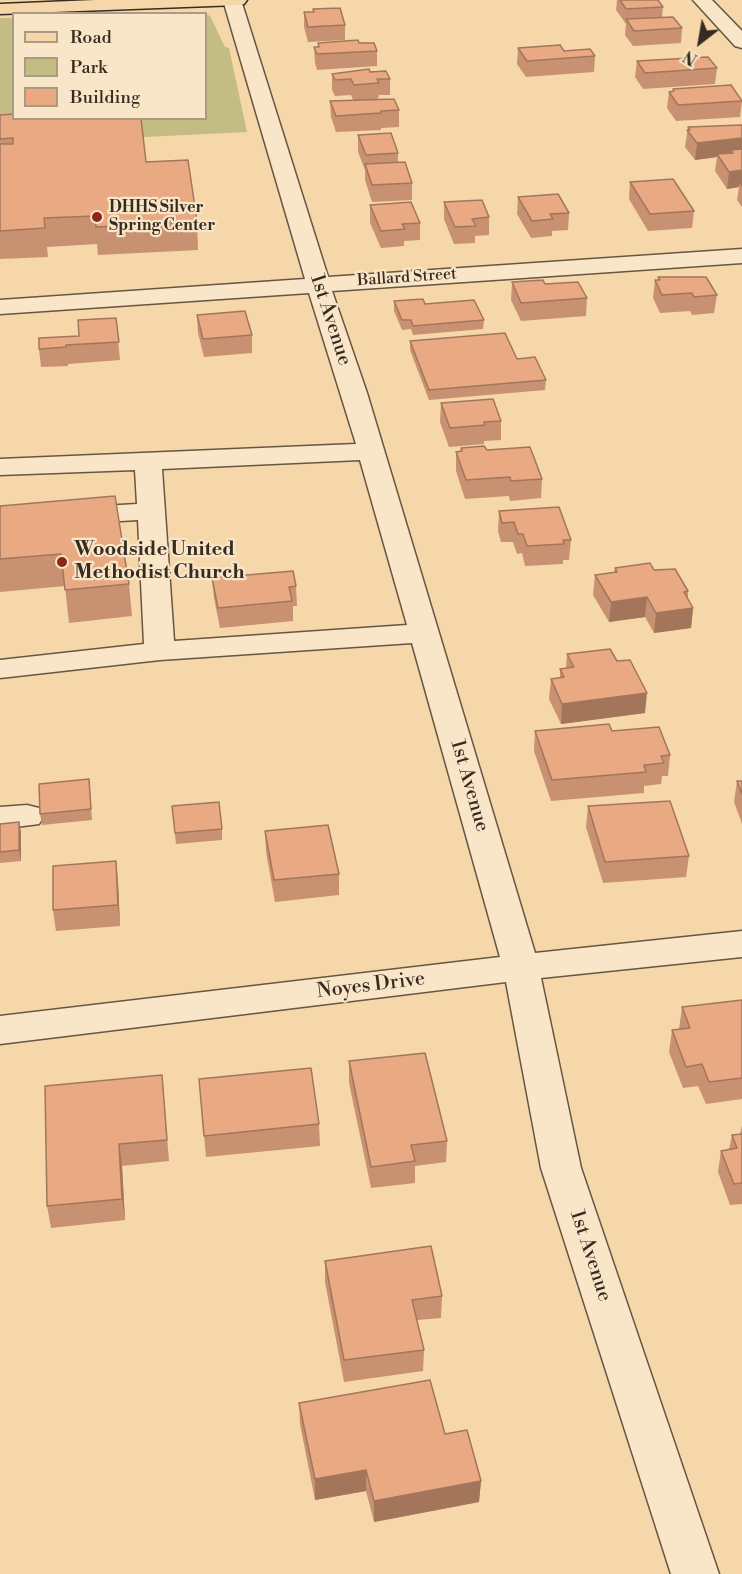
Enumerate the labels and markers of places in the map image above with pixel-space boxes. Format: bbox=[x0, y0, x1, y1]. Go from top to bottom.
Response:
place label: DHHS Silver Spring Center bbox=[109, 198, 215, 236]
marker: DHHS Silver Spring Center bbox=[90, 210, 104, 224]
place label: Woodside United Methodist Church bbox=[74, 538, 245, 585]
marker: Woodside United Methodist Church bbox=[55, 555, 69, 569]

